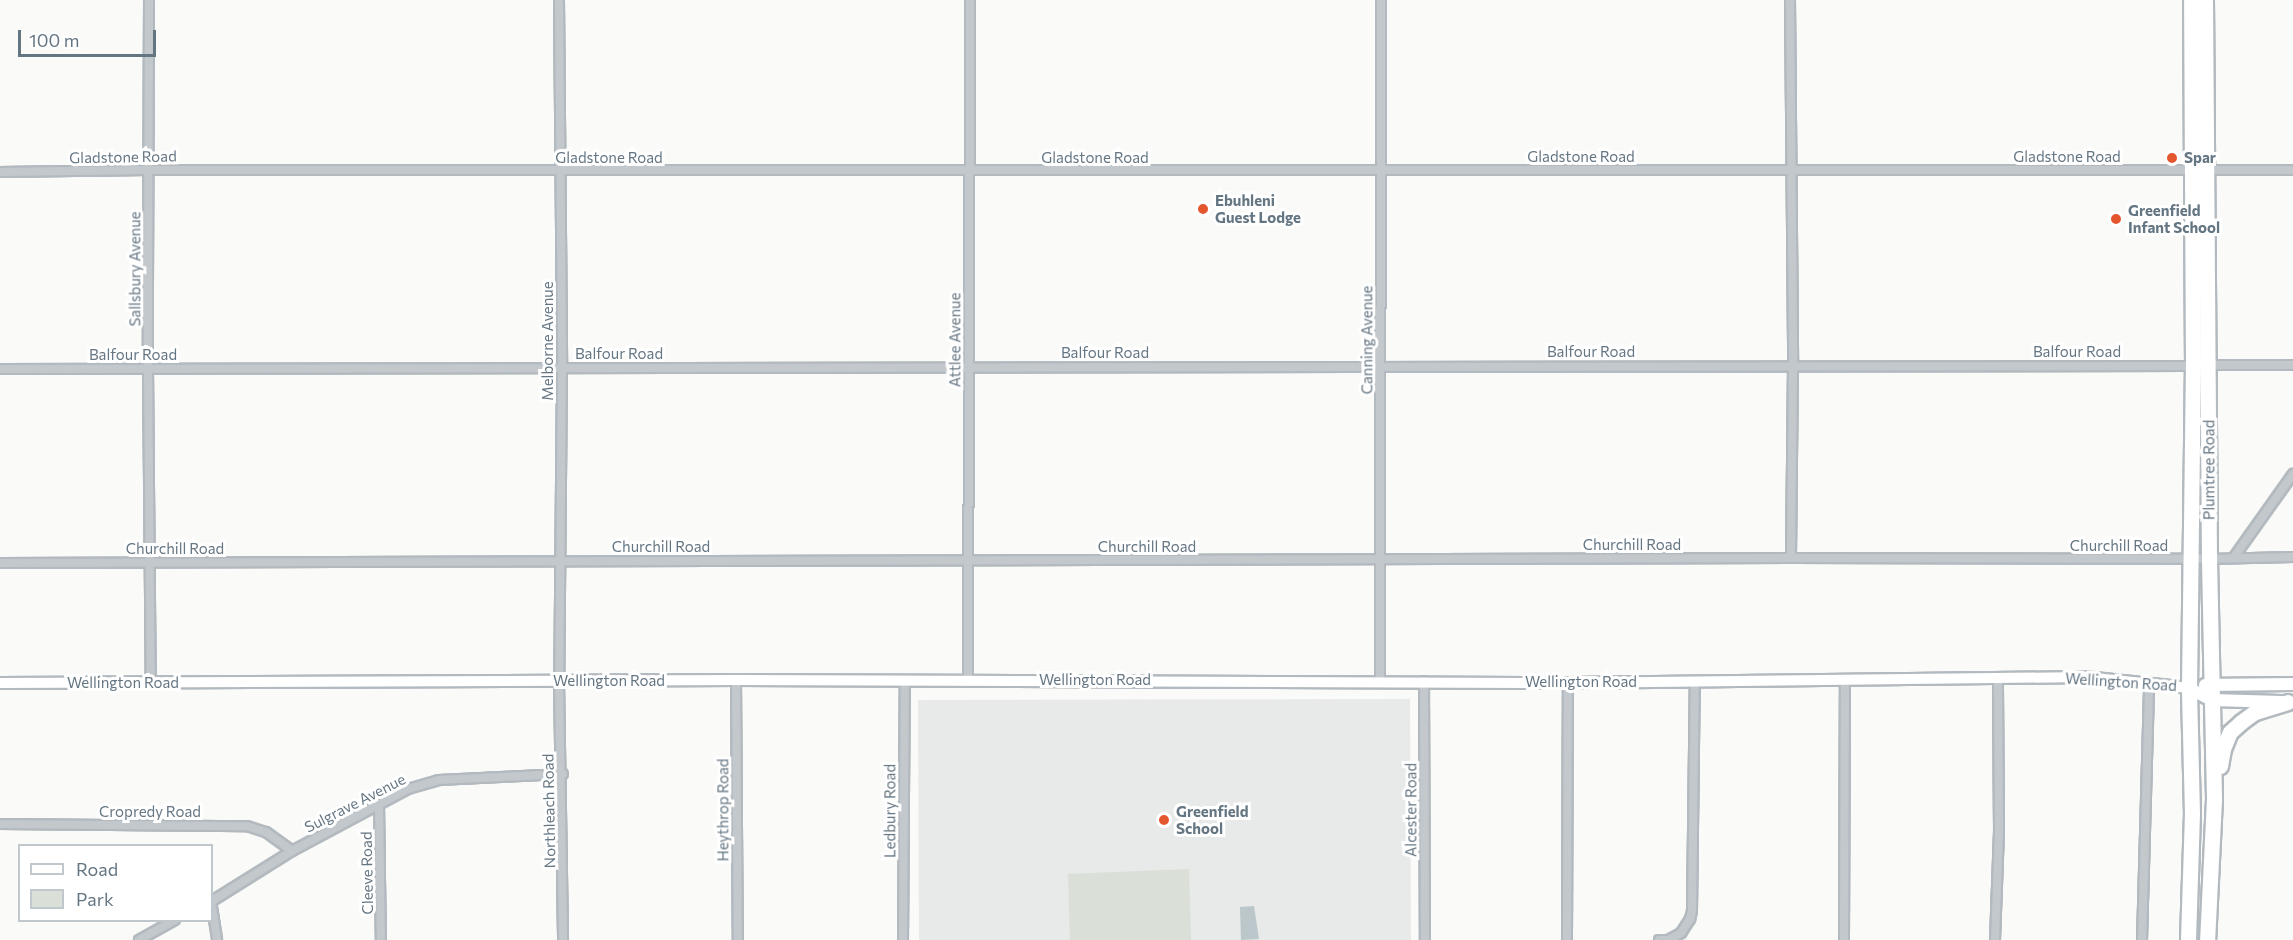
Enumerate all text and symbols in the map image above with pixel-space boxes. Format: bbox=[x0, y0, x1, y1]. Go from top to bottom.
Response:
scale bar bbox=[21, 18, 159, 56]
text: 100 m bbox=[29, 29, 79, 51]
street label: Gladstone Road bbox=[69, 147, 177, 167]
street label: Gladstone Road bbox=[1527, 148, 1635, 166]
street label: Gladstone Road bbox=[2013, 148, 2121, 166]
street label: Gladstone Road bbox=[555, 149, 663, 167]
street label: Gladstone Road bbox=[1041, 149, 1149, 167]
place label: Spar bbox=[2184, 149, 2216, 167]
marker: Spar bbox=[2165, 151, 2179, 165]
place label: Ebuhleni Guest Lodge bbox=[1215, 191, 1301, 226]
place label: Greenfield Infant School bbox=[2128, 201, 2220, 236]
marker: Ebuhleni Guest Lodge bbox=[1196, 202, 1210, 216]
street label: Sallsbury Avenue bbox=[126, 212, 144, 326]
marker: Greenfield Infant School bbox=[2109, 212, 2123, 226]
street label: Melborne Avenue bbox=[539, 281, 557, 401]
street label: Canning Avenue bbox=[1358, 286, 1376, 394]
street label: Attlee Avenue bbox=[946, 293, 964, 387]
street label: Balfour Road bbox=[1547, 343, 1635, 361]
street label: Balfour Road bbox=[2033, 343, 2121, 361]
street label: Balfour Road bbox=[1061, 344, 1149, 362]
street label: Balfour Road bbox=[575, 345, 663, 363]
street label: Balfour Road bbox=[89, 346, 177, 364]
street label: Plumtree Road bbox=[2200, 420, 2218, 520]
street label: Churchill Road bbox=[1583, 536, 1681, 554]
street label: Churchill Road bbox=[2070, 537, 2168, 555]
street label: Churchill Road bbox=[612, 538, 710, 556]
street label: Churchill Road bbox=[1098, 538, 1196, 556]
street label: Churchill Road bbox=[126, 540, 224, 558]
street label: Wellington Road bbox=[2065, 669, 2177, 695]
street label: Wellington Road bbox=[1039, 671, 1151, 689]
street label: Wellington Road bbox=[553, 672, 665, 690]
street label: Wellington Road bbox=[1525, 673, 1637, 691]
street label: Wellington Road bbox=[67, 674, 179, 692]
street label: Northleach Road bbox=[539, 754, 559, 868]
street label: Heythrop Road bbox=[714, 759, 732, 861]
street label: Alcester Road bbox=[1402, 763, 1420, 857]
street label: Ledbury Road bbox=[881, 764, 899, 858]
street label: Sulgrave Avenue bbox=[302, 770, 408, 836]
place label: Greenfield School bbox=[1176, 802, 1248, 837]
street label: Cropredy Road bbox=[99, 803, 201, 821]
marker: Greenfield School bbox=[1157, 813, 1171, 827]
street label: Cleeve Road bbox=[357, 831, 377, 915]
legend bbox=[18, 844, 213, 922]
text: Road bbox=[76, 858, 118, 880]
text: Park bbox=[76, 888, 114, 910]

